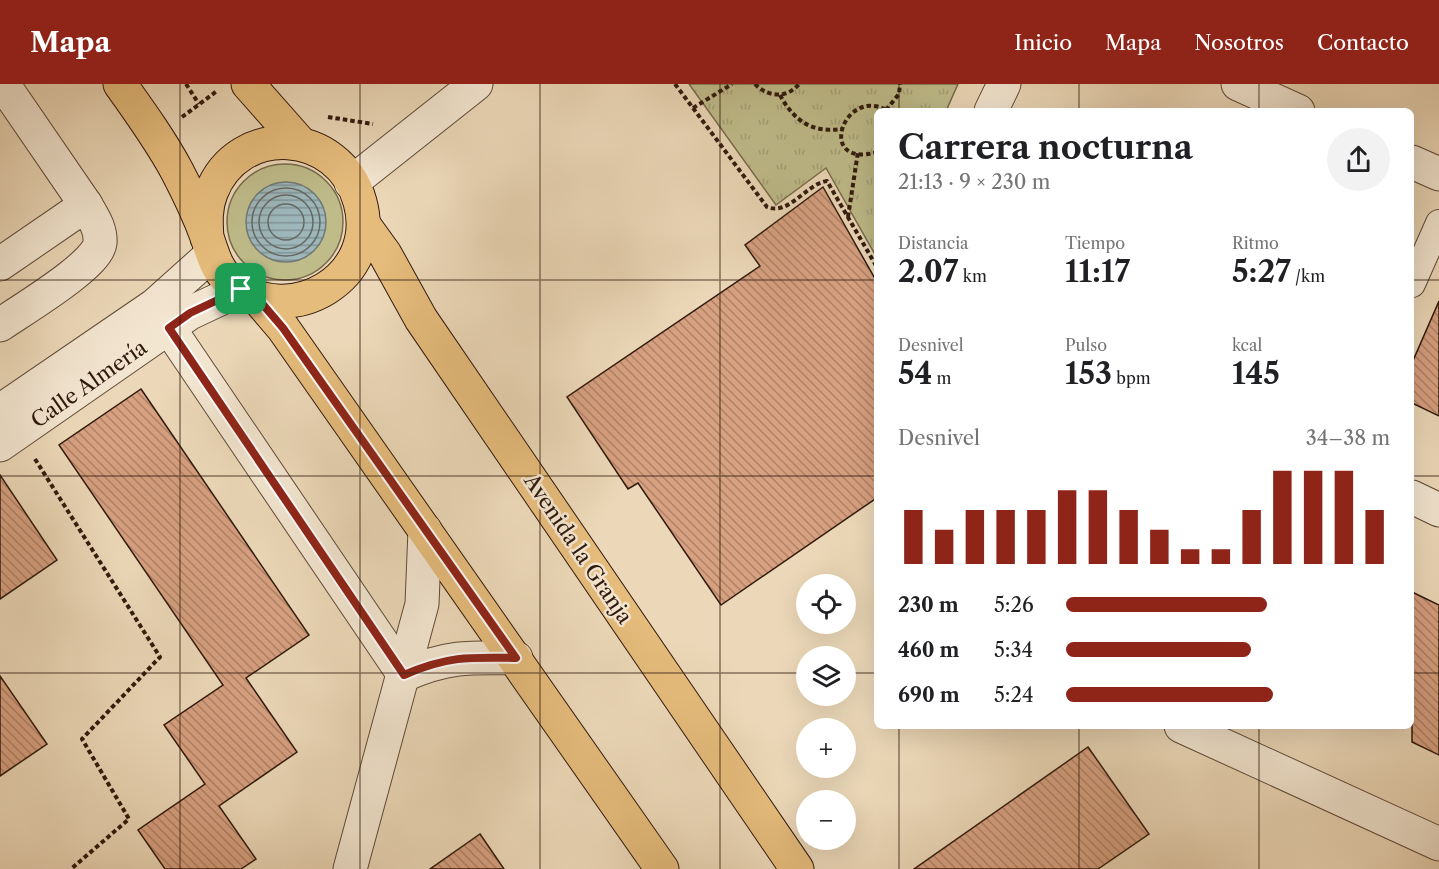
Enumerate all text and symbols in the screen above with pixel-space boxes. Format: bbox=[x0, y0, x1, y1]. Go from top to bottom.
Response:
text: Mapa bbox=[30, 25, 111, 59]
text: Inicio bbox=[1014, 30, 1072, 55]
text: Mapa bbox=[1105, 30, 1161, 55]
text: Nosotros bbox=[1194, 30, 1284, 55]
text: Contacto bbox=[1317, 30, 1409, 55]
text: Carrera nocturna bbox=[898, 127, 1193, 168]
button: share bbox=[1327, 128, 1390, 191]
text: 21:13 · 9 × 230 m bbox=[898, 170, 1050, 194]
text: Distancia bbox=[898, 233, 969, 253]
text: Tiempo bbox=[1065, 233, 1125, 253]
text: Ritmo bbox=[1232, 233, 1279, 253]
text: 2.07 bbox=[898, 253, 958, 290]
text: 11:17 bbox=[1065, 253, 1130, 290]
text: 5:27 bbox=[1232, 253, 1291, 290]
pin bbox=[215, 263, 266, 314]
text: km bbox=[958, 266, 987, 286]
text: /km bbox=[1291, 266, 1325, 286]
icon: arrive bbox=[224, 272, 257, 305]
street label: Calle Almería bbox=[26, 334, 152, 433]
text: Desnivel bbox=[898, 335, 964, 355]
text: Pulso bbox=[1065, 335, 1107, 355]
text: kcal bbox=[1232, 335, 1262, 355]
text: 54 bbox=[898, 355, 932, 392]
text: 153 bbox=[1065, 355, 1112, 392]
text: 145 bbox=[1232, 355, 1280, 392]
text: m bbox=[932, 368, 952, 388]
text: bpm bbox=[1112, 368, 1151, 388]
text: Desnivel bbox=[898, 426, 980, 450]
text: 34–38 m bbox=[1306, 426, 1390, 450]
street label: Avenida la Granja bbox=[519, 468, 638, 629]
map controls bbox=[796, 574, 856, 850]
button: locate bbox=[796, 574, 856, 634]
text: 230 m bbox=[898, 593, 959, 617]
text: 5:26 bbox=[994, 593, 1034, 617]
text: 460 m bbox=[898, 638, 960, 662]
text: 5:34 bbox=[994, 638, 1033, 662]
button: layers bbox=[796, 646, 856, 706]
text: 690 m bbox=[898, 683, 960, 707]
text: 5:24 bbox=[994, 683, 1034, 707]
button: + bbox=[796, 718, 856, 778]
button: − bbox=[796, 790, 856, 850]

